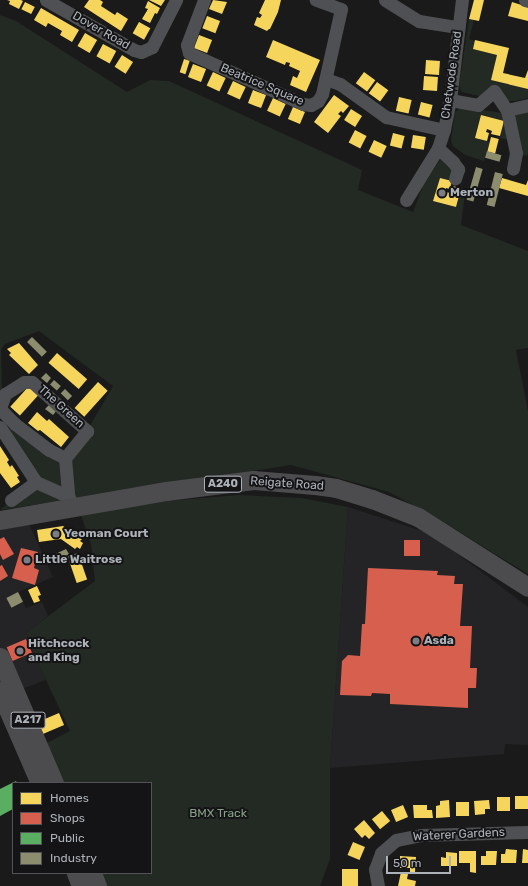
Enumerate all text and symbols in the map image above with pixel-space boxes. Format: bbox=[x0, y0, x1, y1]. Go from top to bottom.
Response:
street label: Dover Road bbox=[70, 9, 132, 53]
street label: Chetwode Road bbox=[439, 30, 465, 120]
street label: Beatrice Square bbox=[218, 61, 306, 109]
place label: Merton bbox=[450, 186, 493, 200]
marker: Merton bbox=[437, 188, 447, 198]
street label: The Green bbox=[35, 383, 87, 431]
street label: Reigate Road bbox=[250, 474, 324, 494]
road number: A240 bbox=[204, 475, 242, 493]
place label: Yeoman Court bbox=[64, 527, 148, 541]
marker: Yeoman Court bbox=[51, 529, 61, 539]
place label: Little Waitrose bbox=[35, 553, 122, 567]
marker: Little Waitrose bbox=[22, 555, 32, 565]
place label: Asda bbox=[424, 634, 454, 648]
marker: Asda bbox=[411, 636, 421, 646]
place label: Hitchcock and King bbox=[28, 637, 89, 665]
marker: Hitchcock and King bbox=[15, 646, 25, 656]
road number: A217 bbox=[10, 711, 46, 729]
legend bbox=[12, 782, 152, 874]
text: Homes bbox=[50, 791, 89, 805]
park label: BMX Track bbox=[189, 807, 247, 821]
text: Shops bbox=[50, 811, 85, 825]
street label: Waterer Gardens bbox=[412, 825, 506, 845]
text: Public bbox=[50, 831, 85, 845]
scale bar bbox=[388, 848, 453, 874]
text: Industry bbox=[50, 851, 97, 865]
text: 50 m bbox=[393, 856, 421, 870]

